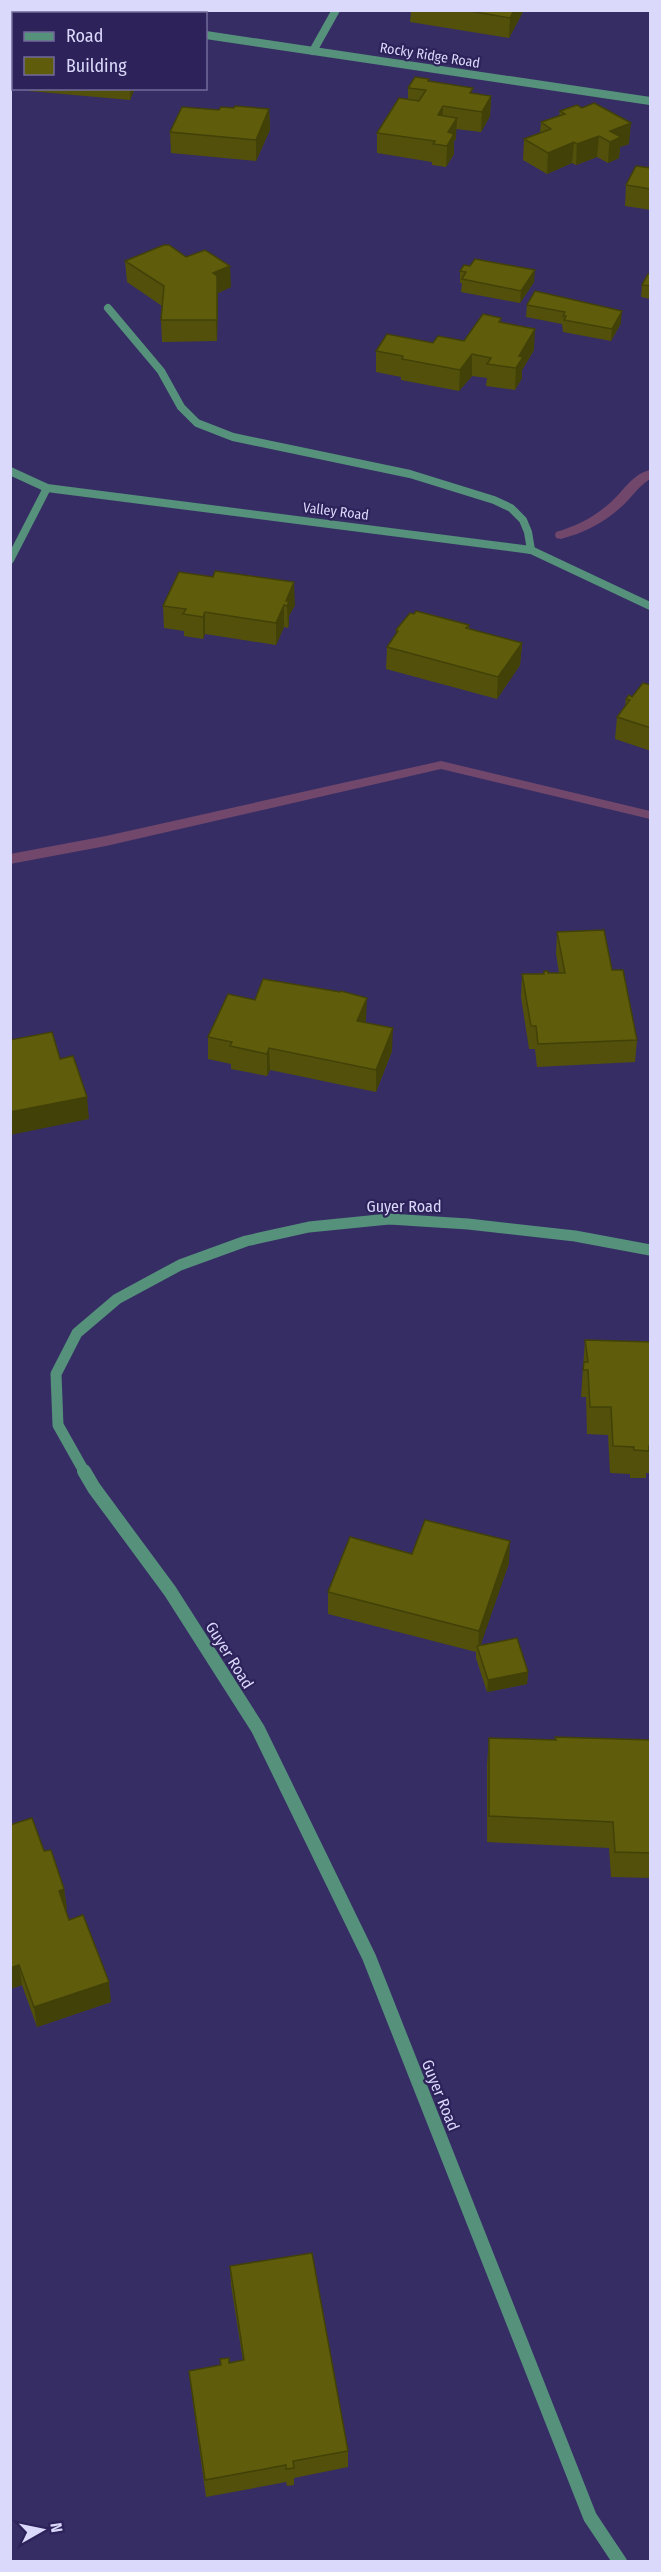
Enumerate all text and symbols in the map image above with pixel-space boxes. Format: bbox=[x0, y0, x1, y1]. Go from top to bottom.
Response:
legend bbox=[12, 12, 207, 90]
text: Road bbox=[66, 25, 103, 47]
street label: Rocky Ridge Road bbox=[379, 39, 481, 72]
text: Building bbox=[66, 55, 127, 77]
street label: Valley Road bbox=[302, 499, 370, 524]
street label: Guyer Road bbox=[366, 1197, 442, 1216]
street label: Guyer Road bbox=[202, 1618, 258, 1692]
street label: Guyer Road bbox=[418, 2057, 463, 2134]
north arrow bbox=[12, 2500, 72, 2560]
text: N bbox=[46, 2522, 66, 2534]

